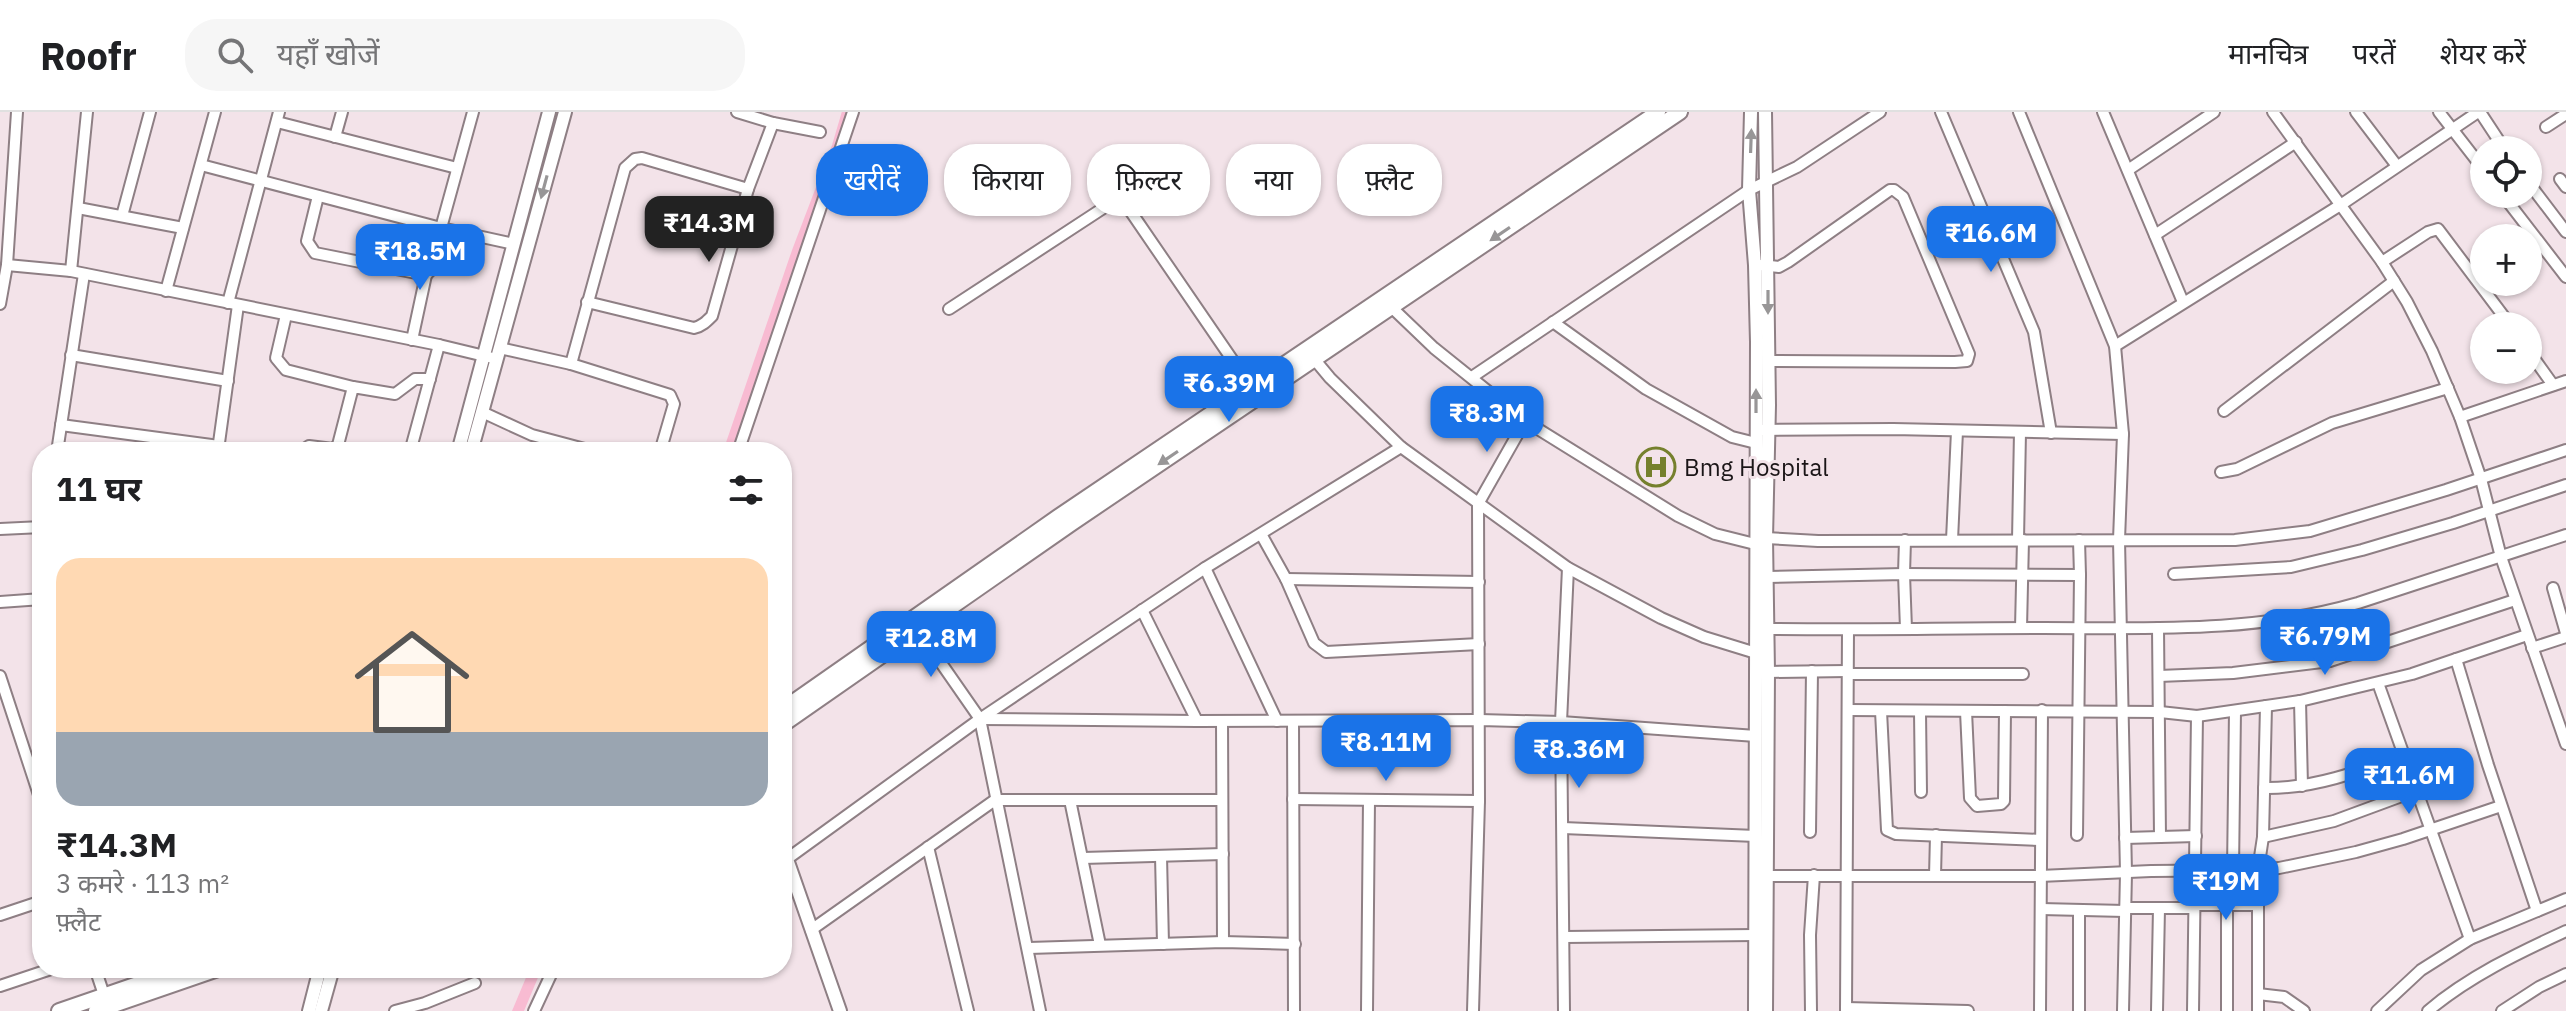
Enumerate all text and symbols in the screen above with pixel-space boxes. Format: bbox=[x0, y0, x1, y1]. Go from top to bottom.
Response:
search box bbox=[185, 19, 745, 91]
text: Roofr bbox=[40, 31, 137, 80]
icon: search bbox=[213, 33, 257, 77]
text: यहाँ खोजें bbox=[277, 34, 380, 73]
text: मानचित्र bbox=[2228, 35, 2308, 72]
text: परतें bbox=[2352, 35, 2396, 72]
text: शेयर करें bbox=[2440, 35, 2526, 72]
one-way arrow bbox=[1745, 128, 1758, 153]
map controls bbox=[2470, 136, 2542, 384]
button: locate bbox=[2470, 136, 2542, 208]
chip: खरीदें bbox=[816, 144, 928, 216]
chip: किराया bbox=[944, 144, 1071, 216]
chip: फ़िल्टर bbox=[1087, 144, 1210, 216]
chip: नया bbox=[1226, 144, 1321, 216]
chip: फ़्लैट bbox=[1337, 144, 1442, 216]
one-way arrow bbox=[537, 176, 550, 200]
pin: ₹14.3M bbox=[644, 196, 774, 264]
text: ₹14.3M bbox=[663, 205, 755, 239]
pin: ₹16.6M bbox=[1926, 206, 2056, 274]
text: ₹16.6M bbox=[1945, 215, 2037, 249]
pin: ₹18.5M bbox=[355, 224, 485, 292]
button: + bbox=[2470, 224, 2542, 296]
one-way arrow bbox=[1489, 227, 1510, 242]
text: ₹18.5M bbox=[374, 233, 466, 267]
one-way arrow bbox=[1762, 290, 1774, 315]
button: − bbox=[2470, 312, 2542, 384]
pin: ₹6.39M bbox=[1164, 356, 1294, 424]
text: ₹6.39M bbox=[1183, 365, 1275, 399]
pin: ₹8.3M bbox=[1431, 386, 1543, 454]
one-way arrow bbox=[1750, 388, 1762, 413]
text: ₹8.3M bbox=[1449, 395, 1525, 429]
hospital icon: Bmg Hospital bbox=[1635, 446, 1677, 488]
one-way arrow bbox=[1158, 450, 1179, 465]
place label: Bmg Hospital bbox=[1684, 451, 1829, 483]
text: 11 घर bbox=[56, 466, 142, 510]
icon: filters bbox=[724, 468, 768, 512]
pin: ₹6.79M bbox=[2260, 609, 2390, 677]
icon: home bbox=[340, 610, 484, 754]
pin: ₹12.8M bbox=[866, 611, 996, 679]
text: ₹6.79M bbox=[2279, 618, 2371, 652]
text: ₹12.8M bbox=[885, 620, 977, 654]
pin: ₹8.11M bbox=[1321, 715, 1451, 783]
pin: ₹8.36M bbox=[1514, 722, 1644, 790]
text: ₹8.11M bbox=[1340, 724, 1432, 758]
text: ₹8.36M bbox=[1533, 731, 1625, 765]
pin: ₹11.6M bbox=[2344, 748, 2474, 816]
text: ₹11.6M bbox=[2363, 757, 2455, 791]
text: ₹14.3M bbox=[56, 822, 177, 866]
pin: ₹19M bbox=[2179, 854, 2273, 922]
text: ₹19M bbox=[2192, 863, 2260, 897]
text: 3 कमरे · 113 m² bbox=[56, 866, 229, 900]
text: फ़्लैट bbox=[56, 904, 101, 938]

